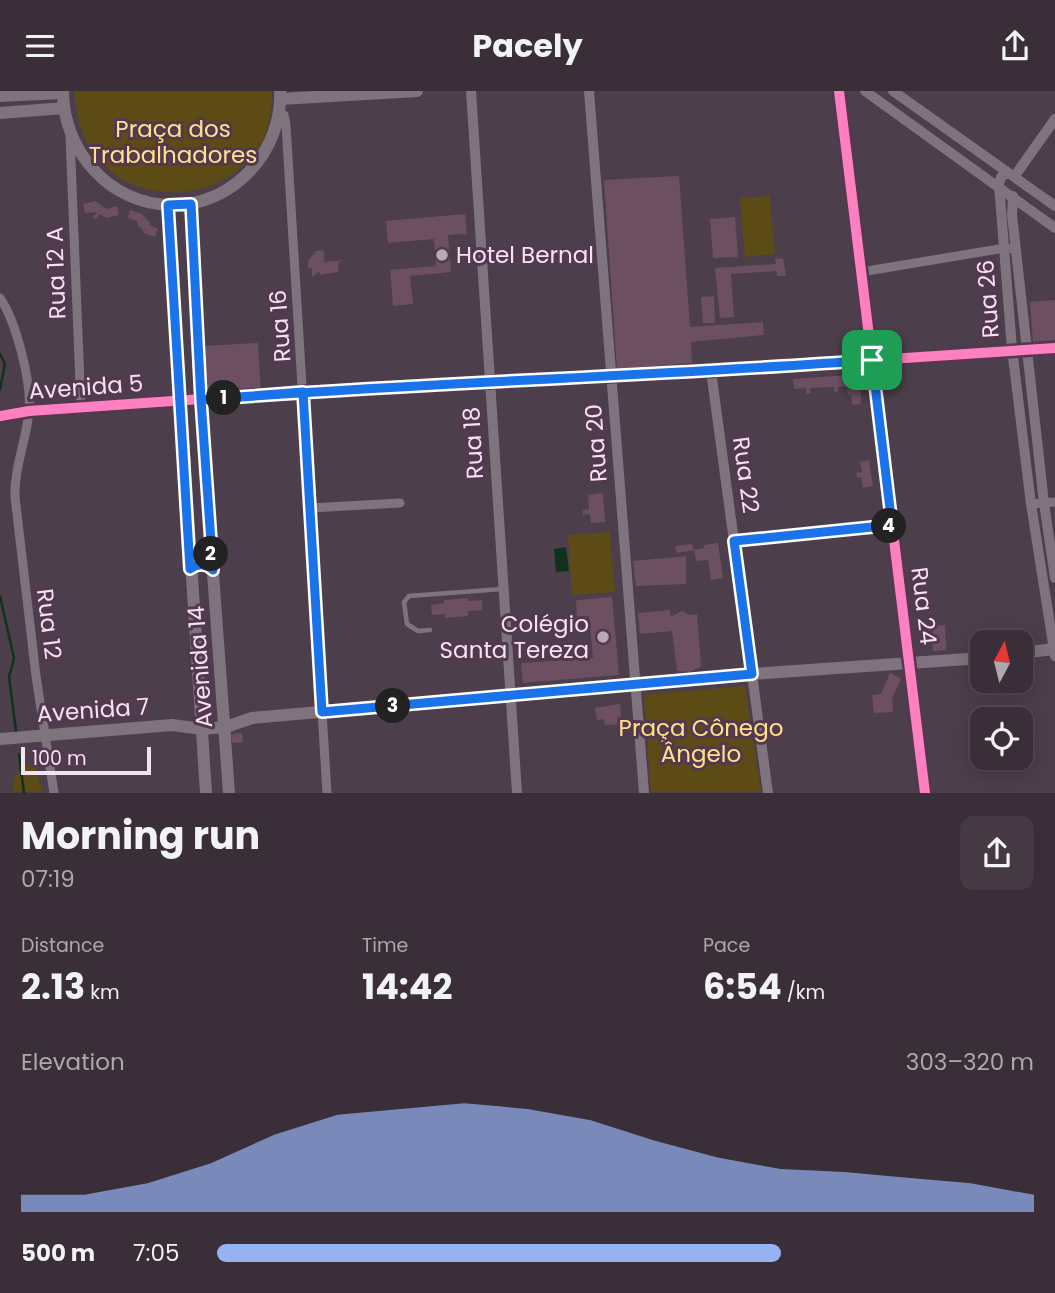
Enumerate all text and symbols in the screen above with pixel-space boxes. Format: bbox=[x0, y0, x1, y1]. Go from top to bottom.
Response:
text: Pacely bbox=[472, 23, 583, 68]
icon: menu bbox=[21, 27, 59, 65]
icon: share bbox=[996, 27, 1034, 65]
park label: Praça dos Trabalhadores bbox=[89, 113, 257, 171]
street label: Rua 12 A bbox=[38, 226, 74, 320]
place label: Hotel Bernal bbox=[456, 239, 594, 271]
marker: Hotel Bernal bbox=[434, 247, 450, 263]
street label: Rua 26 bbox=[969, 259, 1007, 339]
street label: Rua 16 bbox=[262, 289, 298, 363]
pin bbox=[842, 330, 902, 390]
icon: arrive bbox=[853, 341, 891, 379]
street label: Avenida 5 bbox=[28, 367, 144, 407]
pin: 1 bbox=[206, 381, 242, 415]
text: 1 bbox=[220, 384, 227, 411]
street label: Rua 20 bbox=[577, 403, 615, 483]
street label: Rua 18 bbox=[455, 406, 491, 480]
street label: Rua 22 bbox=[725, 435, 767, 515]
pin: 4 bbox=[872, 509, 906, 543]
text: 4 bbox=[882, 512, 895, 539]
pin: 2 bbox=[194, 537, 228, 571]
text: 2 bbox=[205, 540, 216, 567]
street label: Rua 24 bbox=[903, 565, 945, 647]
street label: Rua 12 bbox=[29, 587, 69, 661]
street label: Avenida 14 bbox=[180, 605, 220, 729]
place label: Colégio Santa Tereza bbox=[440, 608, 589, 666]
marker: Colégio Santa Tereza bbox=[595, 629, 611, 645]
north arrow bbox=[970, 630, 1032, 693]
map controls bbox=[970, 630, 1033, 770]
pin: 3 bbox=[376, 689, 410, 723]
street label: Avenida 7 bbox=[36, 690, 150, 730]
text: 3 bbox=[387, 692, 398, 719]
button: locate bbox=[970, 707, 1033, 770]
park label: Praça Cônego Ângelo bbox=[619, 712, 783, 770]
scale bar bbox=[21, 743, 150, 775]
text: 100 m bbox=[32, 745, 87, 772]
text: Morning run bbox=[21, 809, 260, 862]
button: share bbox=[960, 816, 1034, 890]
text: 07:19 bbox=[21, 863, 75, 895]
text: Distance bbox=[21, 932, 104, 959]
text: Time bbox=[362, 932, 408, 959]
text: Pace bbox=[703, 932, 750, 959]
text: 2.13 bbox=[21, 962, 85, 1011]
text: 14:42 bbox=[362, 962, 452, 1011]
text: 6:54 bbox=[703, 962, 782, 1011]
text: km bbox=[85, 979, 120, 1006]
text: /km bbox=[782, 979, 825, 1006]
text: Elevation bbox=[21, 1046, 125, 1078]
text: 303–320 m bbox=[906, 1046, 1034, 1078]
text: 500 m bbox=[21, 1237, 95, 1269]
text: 7:05 bbox=[133, 1237, 179, 1269]

